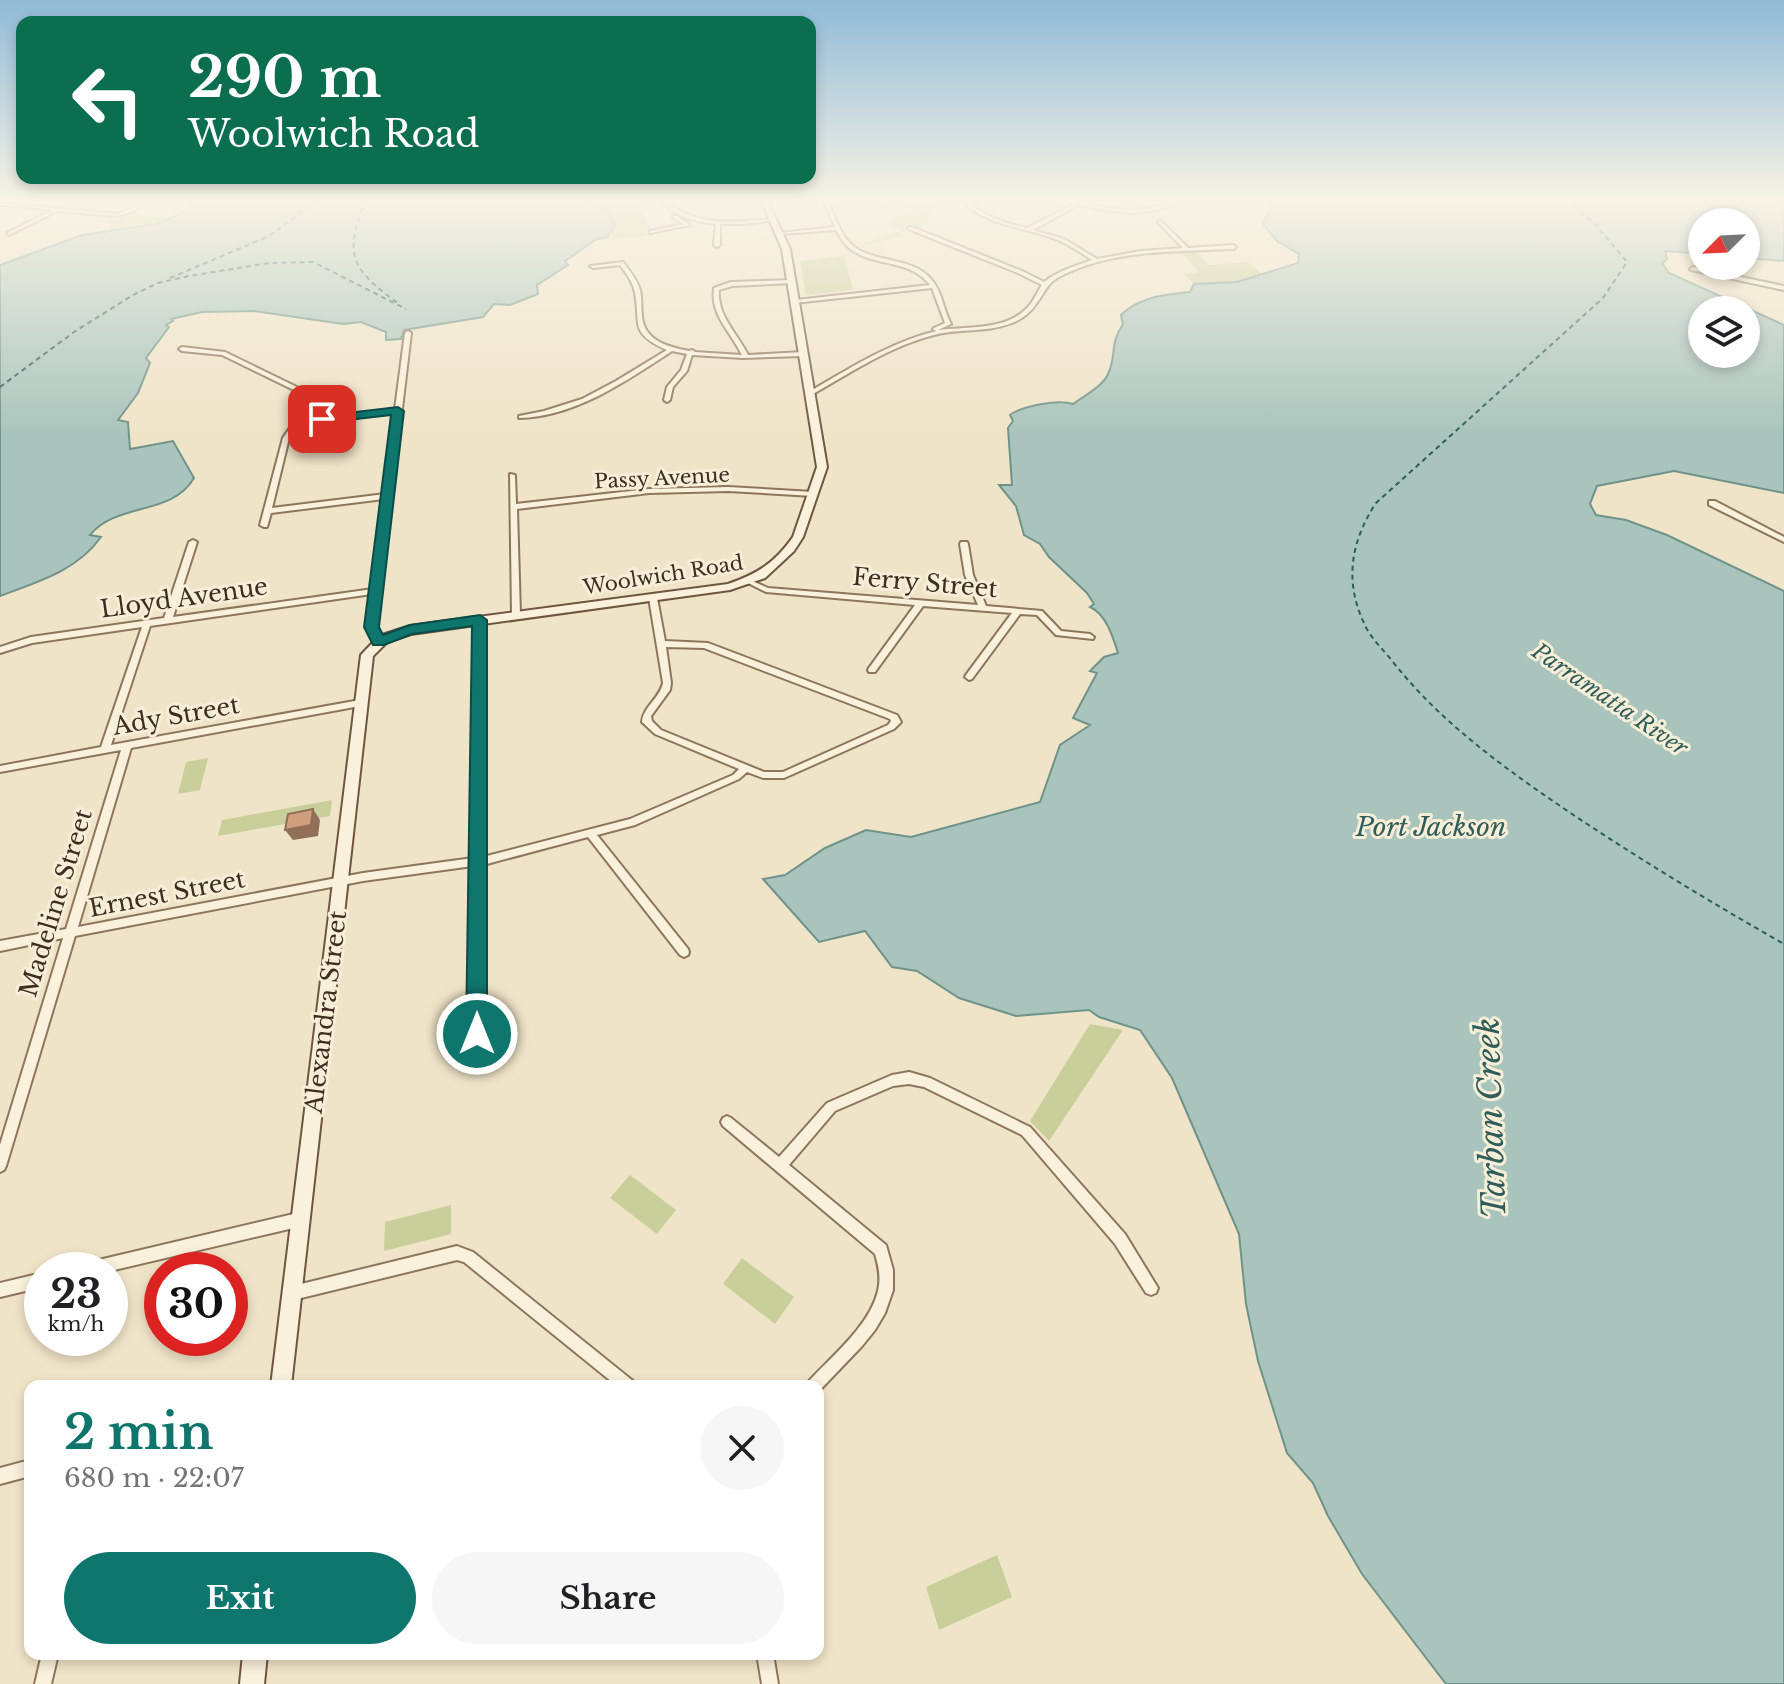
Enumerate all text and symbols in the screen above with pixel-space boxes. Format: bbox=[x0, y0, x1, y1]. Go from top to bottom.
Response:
text: 290 m bbox=[188, 43, 381, 112]
icon: left bbox=[56, 48, 160, 152]
text: Woolwich Road bbox=[188, 112, 479, 157]
north arrow bbox=[1688, 208, 1760, 280]
map controls bbox=[1688, 208, 1760, 368]
button: layers bbox=[1688, 296, 1760, 368]
pin bbox=[288, 385, 356, 453]
icon: arrive bbox=[300, 397, 344, 441]
street label: Passy Avenue bbox=[594, 462, 730, 494]
street label: Woolwich Road bbox=[580, 550, 745, 600]
street label: Ferry Street bbox=[851, 562, 999, 603]
street label: Lloyd Avenue bbox=[98, 571, 270, 624]
water label: Parramatta River bbox=[1526, 637, 1693, 762]
street label: Ady Street bbox=[109, 690, 241, 741]
street label: Madeline Street bbox=[13, 805, 98, 1000]
water label: Port Jackson bbox=[1355, 811, 1506, 843]
street label: Ernest Street bbox=[86, 864, 247, 923]
street label: Alexandra Street bbox=[299, 909, 352, 1116]
position arrow bbox=[435, 992, 519, 1076]
water label: Tarban Creek bbox=[1468, 1017, 1514, 1219]
speed limit sign: 30 bbox=[144, 1252, 248, 1356]
text: 23 bbox=[50, 1269, 102, 1319]
text: km/h bbox=[48, 1312, 104, 1336]
text: 2 min bbox=[64, 1402, 213, 1462]
button: close bbox=[700, 1406, 784, 1490]
text: 680 m · 22:07 bbox=[64, 1462, 244, 1494]
button: Exit bbox=[64, 1552, 416, 1644]
button: Share bbox=[432, 1552, 784, 1644]

